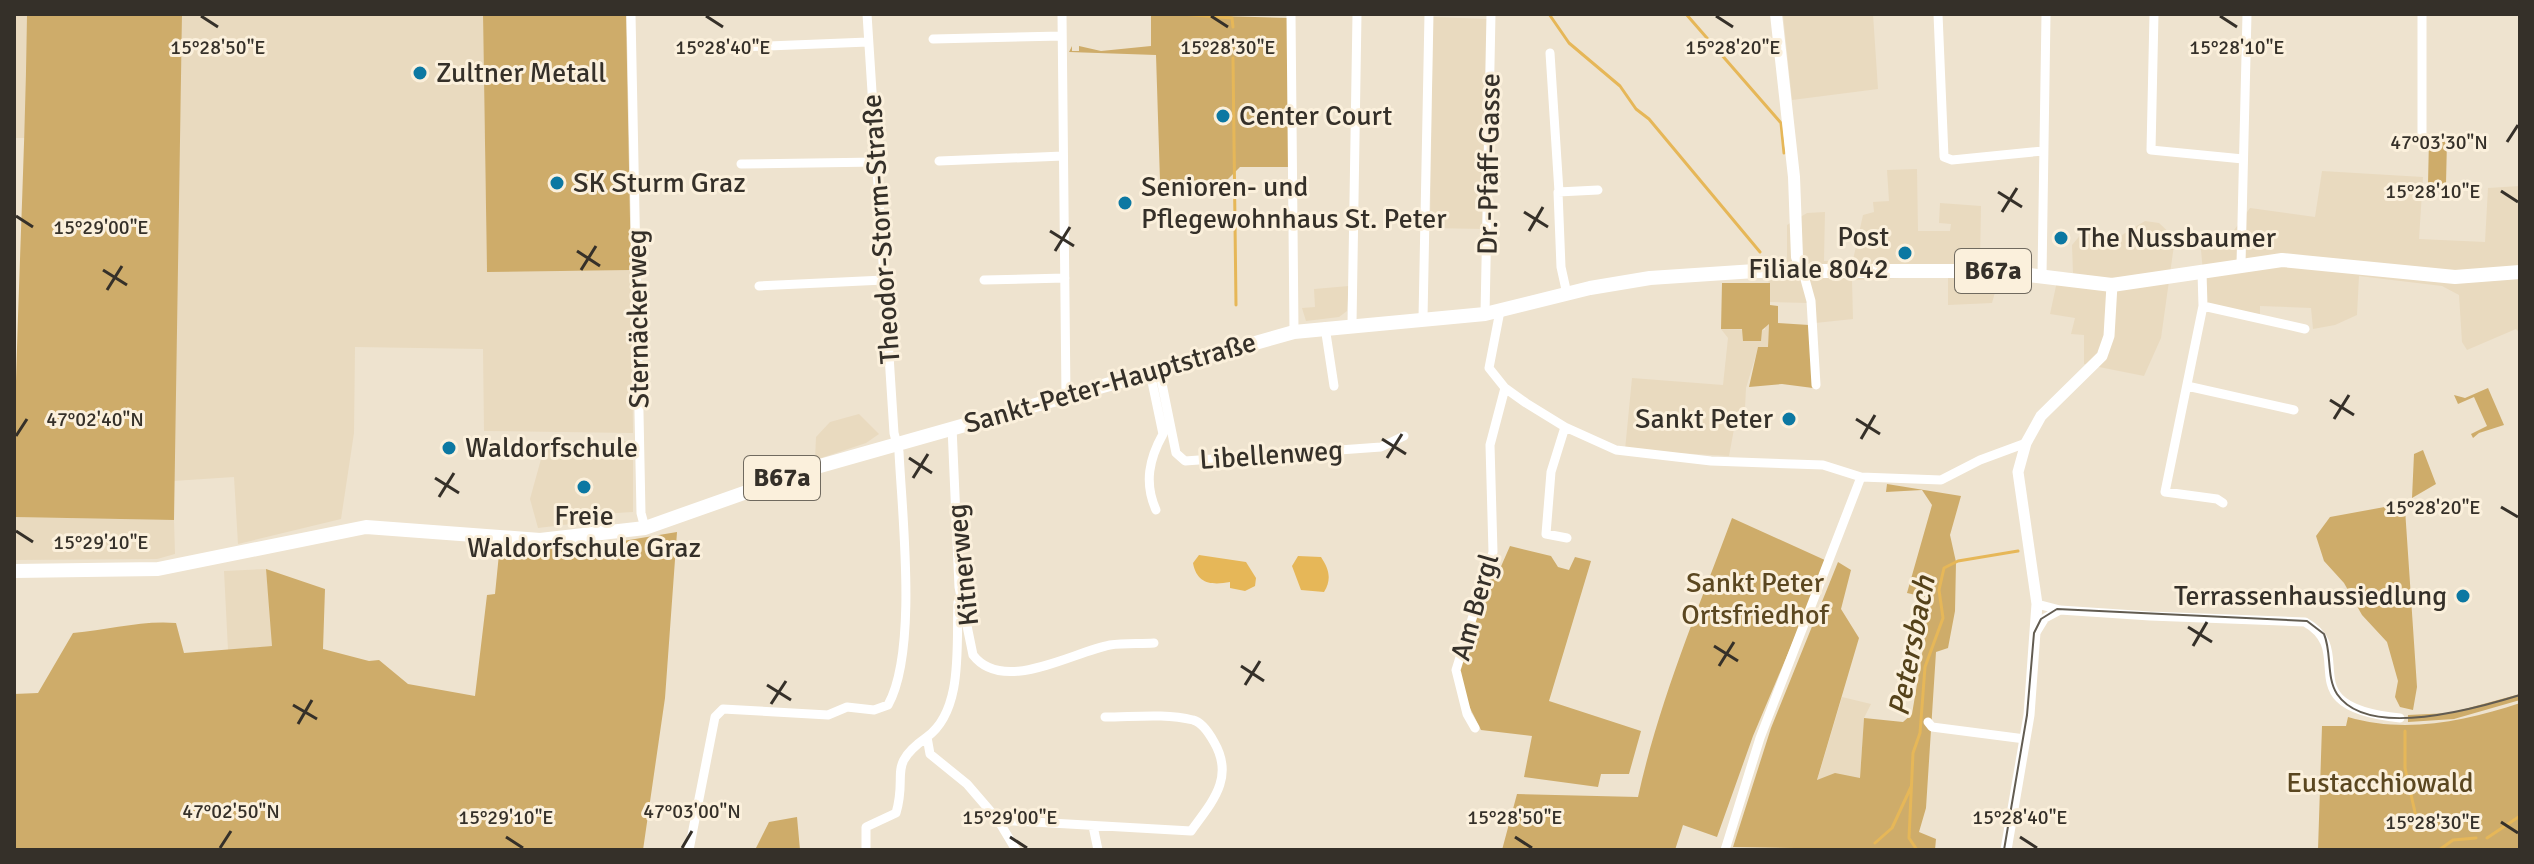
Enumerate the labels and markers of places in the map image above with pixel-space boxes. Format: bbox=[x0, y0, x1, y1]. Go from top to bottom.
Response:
place label: Zultner Metall bbox=[436, 56, 606, 90]
marker: Zultner Metall bbox=[411, 64, 429, 82]
place label: Center Court bbox=[1239, 99, 1392, 133]
marker: Center Court bbox=[1214, 107, 1232, 125]
place label: SK Sturm Graz bbox=[573, 166, 746, 200]
place label: Senioren- und Pflegewohnhaus St. Peter bbox=[1141, 170, 1447, 236]
marker: SK Sturm Graz bbox=[548, 174, 566, 192]
marker: Senioren- und Pflegewohnhaus St. Peter bbox=[1116, 194, 1134, 212]
place label: Post Filiale 8042 bbox=[1748, 220, 1889, 286]
place label: The Nussbaumer bbox=[2077, 221, 2277, 255]
marker: The Nussbaumer bbox=[2052, 229, 2070, 247]
marker: Post Filiale 8042 bbox=[1896, 244, 1914, 262]
place label: Sankt Peter bbox=[1635, 402, 1774, 436]
marker: Sankt Peter bbox=[1780, 410, 1798, 428]
place label: Waldorfschule bbox=[465, 431, 638, 465]
marker: Waldorfschule bbox=[440, 439, 458, 457]
marker: Freie Waldorfschule Graz bbox=[575, 478, 593, 496]
place label: Freie Waldorfschule Graz bbox=[467, 499, 701, 565]
place label: Terrassenhaussiedlung bbox=[2174, 579, 2447, 613]
marker: Terrassenhaussiedlung bbox=[2454, 587, 2472, 605]

